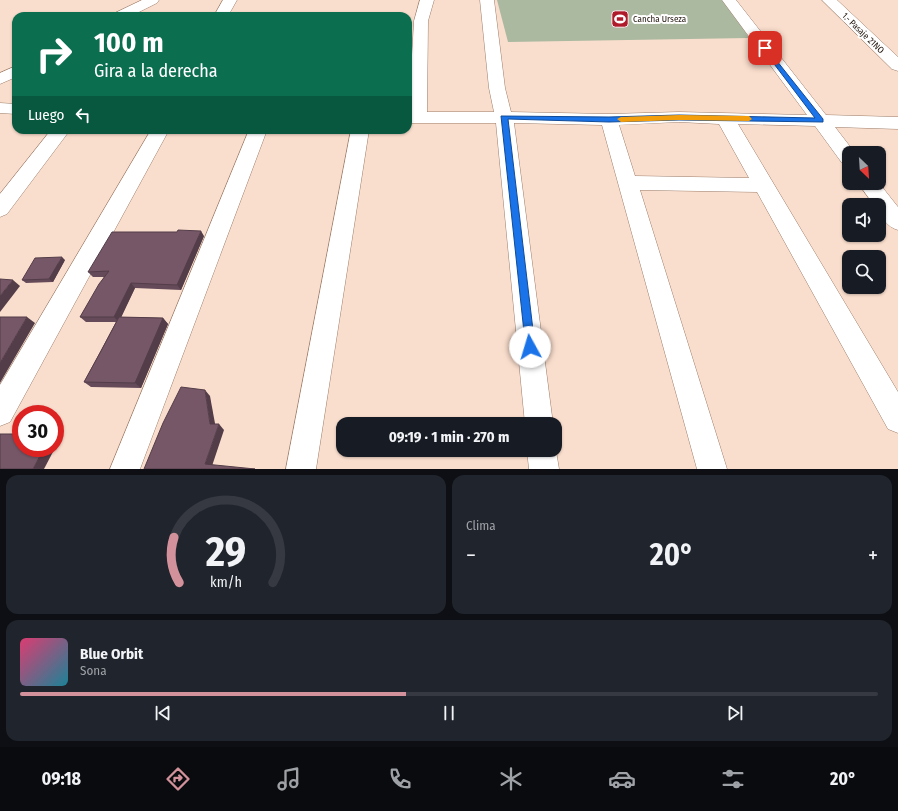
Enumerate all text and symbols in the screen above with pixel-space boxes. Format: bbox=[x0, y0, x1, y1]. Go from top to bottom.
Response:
sports icon: Cancha Urseza bbox=[610, 9, 630, 29]
street label: 1.- Pasaje 21NO bbox=[840, 11, 886, 56]
place label: Cancha Urseza bbox=[633, 14, 687, 24]
text: 100 m bbox=[94, 26, 164, 59]
icon: right bbox=[28, 28, 80, 80]
pin bbox=[748, 31, 782, 65]
icon: arrive bbox=[754, 37, 776, 59]
text: Gira a la derecha bbox=[94, 60, 218, 82]
icon: left bbox=[72, 104, 94, 126]
text: Luego bbox=[28, 106, 64, 124]
north arrow bbox=[842, 146, 886, 190]
map controls bbox=[842, 146, 886, 294]
button: sound bbox=[842, 198, 886, 242]
button: search bbox=[842, 250, 886, 294]
position arrow bbox=[509, 326, 551, 368]
speed limit sign: 30 bbox=[12, 405, 64, 457]
text: 09:19 · 1 min · 270 m bbox=[389, 428, 509, 446]
text: Clima bbox=[466, 518, 496, 533]
text: 29 bbox=[205, 526, 246, 576]
text: 20° bbox=[650, 537, 694, 573]
text: − bbox=[466, 542, 476, 569]
text: + bbox=[868, 542, 878, 569]
text: km/h bbox=[210, 573, 242, 590]
text: Blue Orbit bbox=[80, 645, 143, 663]
text: Sona bbox=[80, 663, 107, 678]
icon: previous bbox=[152, 702, 174, 724]
icon: pause bbox=[438, 702, 460, 724]
icon: next bbox=[724, 702, 746, 724]
icon: directions bbox=[164, 765, 192, 793]
icon: music bbox=[275, 765, 303, 793]
icon: phone bbox=[386, 765, 414, 793]
icon: climate bbox=[497, 765, 525, 793]
icon: car bbox=[608, 765, 636, 793]
icon: filters bbox=[719, 765, 747, 793]
text: 09:18 bbox=[41, 768, 81, 790]
text: 20° bbox=[830, 768, 856, 790]

